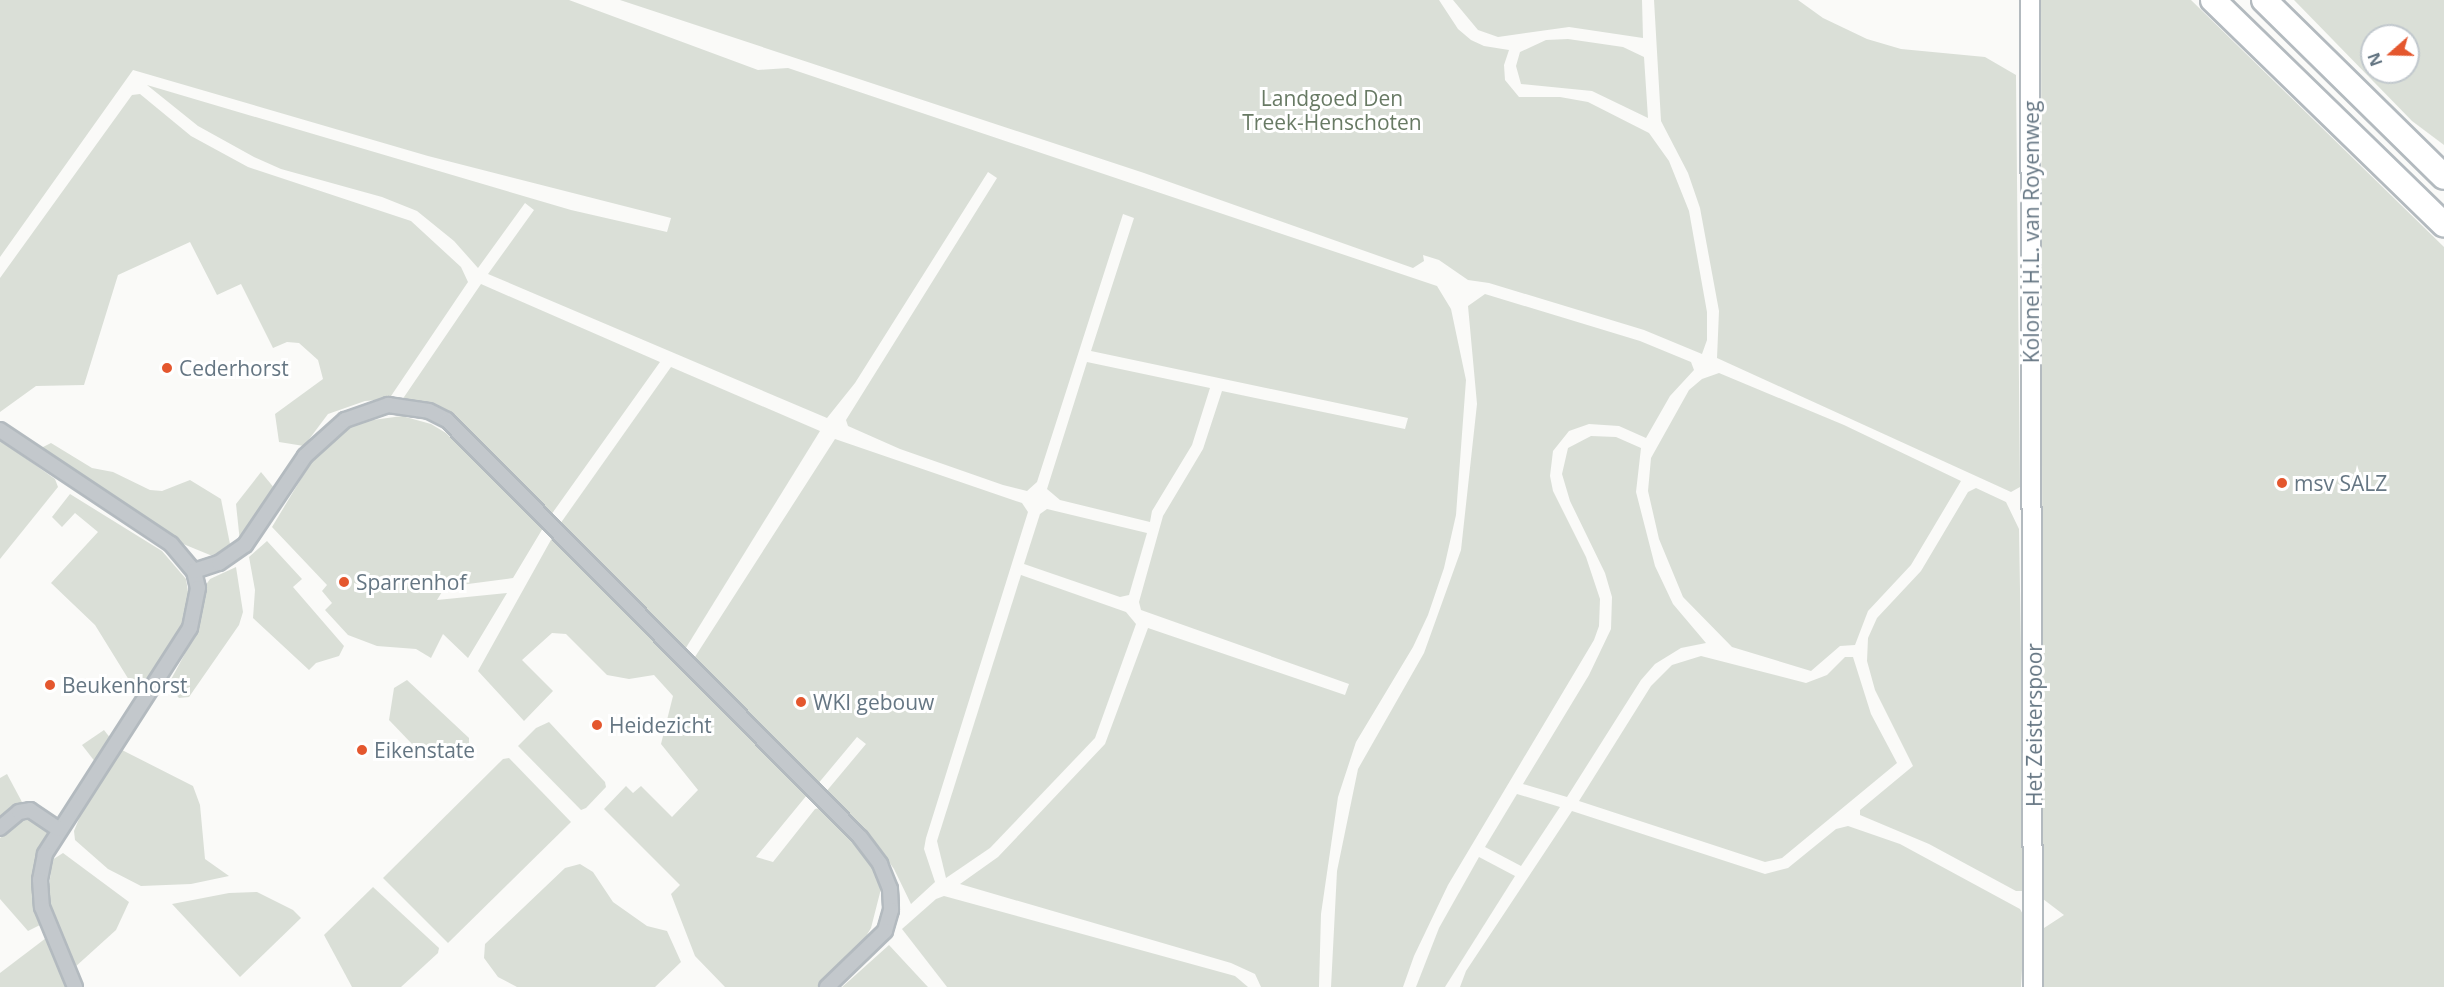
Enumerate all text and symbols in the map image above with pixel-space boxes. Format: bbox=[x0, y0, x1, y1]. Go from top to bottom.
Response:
north arrow bbox=[2360, 24, 2420, 84]
text: N bbox=[2362, 50, 2388, 69]
park label: Landgoed Den Treek-Henschoten bbox=[1242, 85, 1422, 135]
street label: Kolonel H.L. van Royenweg bbox=[2018, 101, 2044, 363]
place label: Cederhorst bbox=[179, 355, 289, 381]
marker: Cederhorst bbox=[160, 361, 174, 375]
place label: msv SALZ bbox=[2294, 470, 2387, 496]
marker: msv SALZ bbox=[2275, 476, 2289, 490]
place label: Sparrenhof bbox=[356, 569, 466, 595]
marker: Sparrenhof bbox=[337, 575, 351, 589]
street label: Het Zeisterspoor bbox=[2021, 643, 2047, 807]
place label: Beukenhorst bbox=[62, 672, 188, 698]
marker: Beukenhorst bbox=[43, 678, 57, 692]
place label: WKI gebouw bbox=[813, 689, 934, 715]
marker: WKI gebouw bbox=[794, 695, 808, 709]
place label: Heidezicht bbox=[609, 712, 712, 738]
marker: Heidezicht bbox=[590, 718, 604, 732]
place label: Eikenstate bbox=[374, 737, 475, 763]
marker: Eikenstate bbox=[355, 743, 369, 757]

